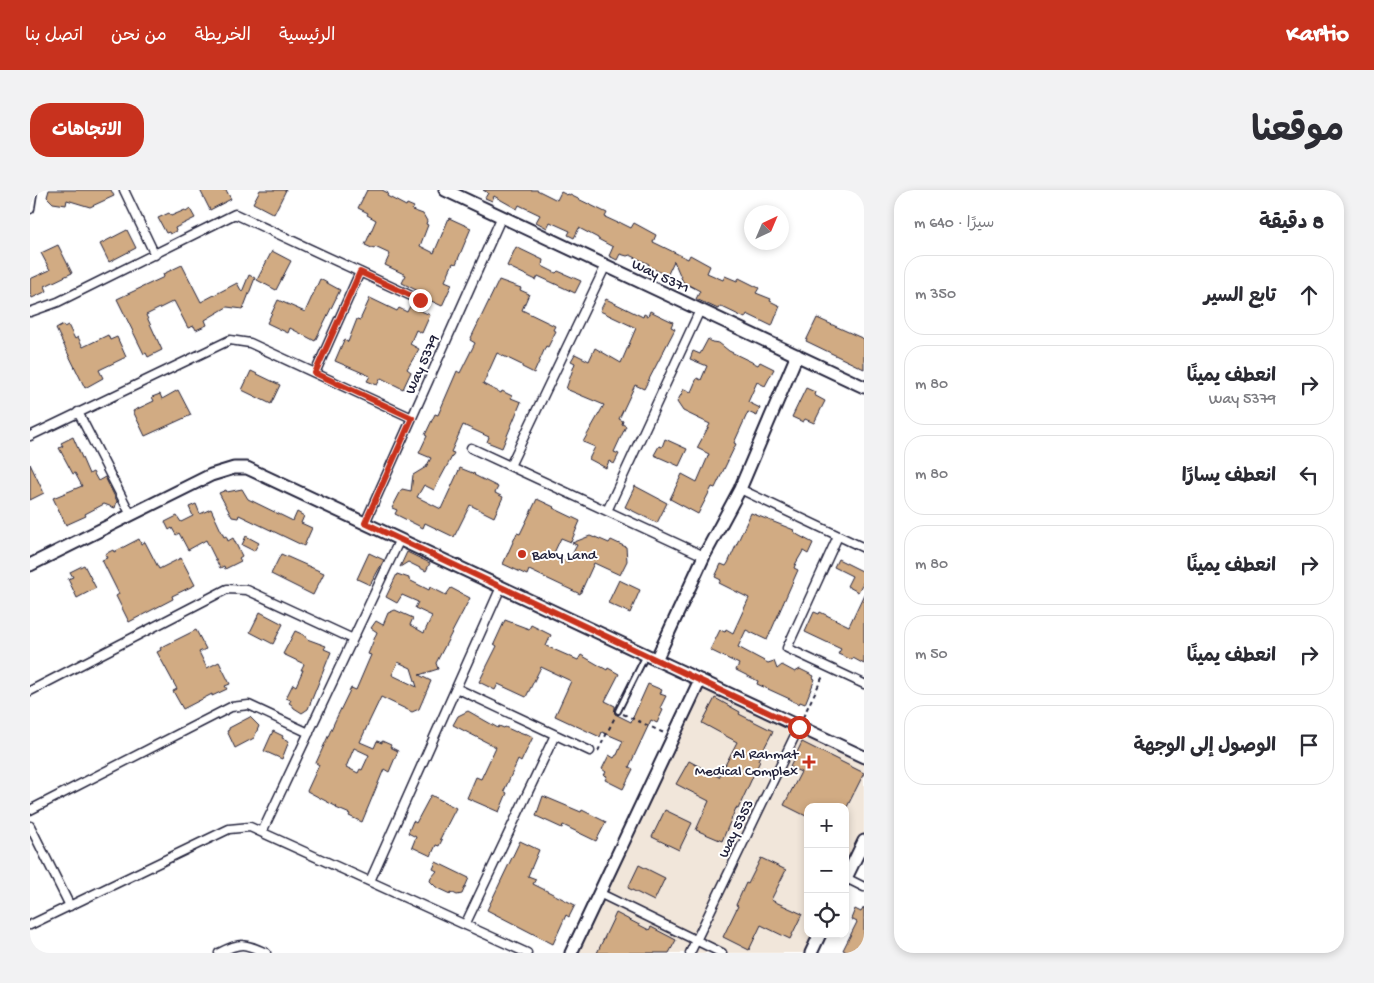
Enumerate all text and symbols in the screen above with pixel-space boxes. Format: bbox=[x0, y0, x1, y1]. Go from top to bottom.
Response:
text: Kartio bbox=[1287, 21, 1349, 50]
text: اتصل بنا bbox=[25, 26, 83, 47]
text: من نحن bbox=[111, 26, 167, 47]
text: الخريطة bbox=[195, 26, 251, 47]
text: الرئيسية bbox=[279, 26, 335, 47]
button: الاتجاهات bbox=[30, 103, 144, 157]
text: موقعنا bbox=[1251, 113, 1344, 154]
north arrow bbox=[744, 205, 789, 250]
text: 8 دقيقة bbox=[1259, 212, 1324, 237]
text: سيرًا · 640 m bbox=[914, 215, 994, 234]
street label: Way 5371 bbox=[628, 256, 692, 298]
icon: ahead bbox=[1295, 281, 1323, 309]
text: 350 m bbox=[915, 286, 956, 305]
text: تابع السير bbox=[1204, 286, 1276, 309]
route end bbox=[409, 289, 432, 312]
street label: Way 5379 bbox=[402, 332, 444, 397]
text: انعطف يمينًا bbox=[1187, 366, 1276, 389]
icon: right bbox=[1295, 371, 1323, 399]
text: 80 m bbox=[915, 376, 948, 395]
text: Way 5379 bbox=[1209, 391, 1276, 410]
icon: left bbox=[1295, 461, 1323, 489]
text: 80 m bbox=[915, 466, 948, 485]
text: انعطف يسارًا bbox=[1182, 466, 1276, 489]
place label: Baby Land bbox=[531, 547, 598, 565]
marker: Baby Land bbox=[516, 548, 528, 560]
icon: right bbox=[1295, 551, 1323, 579]
text: 80 m bbox=[915, 556, 948, 575]
text: انعطف يمينًا bbox=[1187, 556, 1276, 579]
icon: right bbox=[1295, 641, 1323, 669]
text: 50 m bbox=[915, 646, 948, 665]
text: انعطف يمينًا bbox=[1187, 646, 1276, 669]
route start bbox=[788, 716, 811, 739]
icon: arrive bbox=[1295, 731, 1323, 759]
text: الوصول إلى الوجهة bbox=[1133, 736, 1276, 759]
place label: Al Rahmat Medical Complex bbox=[695, 746, 800, 781]
marker: Al Rahmat Medical Complex bbox=[802, 755, 816, 769]
street label: way 5353 bbox=[715, 797, 759, 861]
map controls bbox=[804, 803, 849, 938]
button: + bbox=[804, 803, 849, 848]
button: − bbox=[804, 848, 849, 893]
button: locate bbox=[804, 893, 849, 938]

